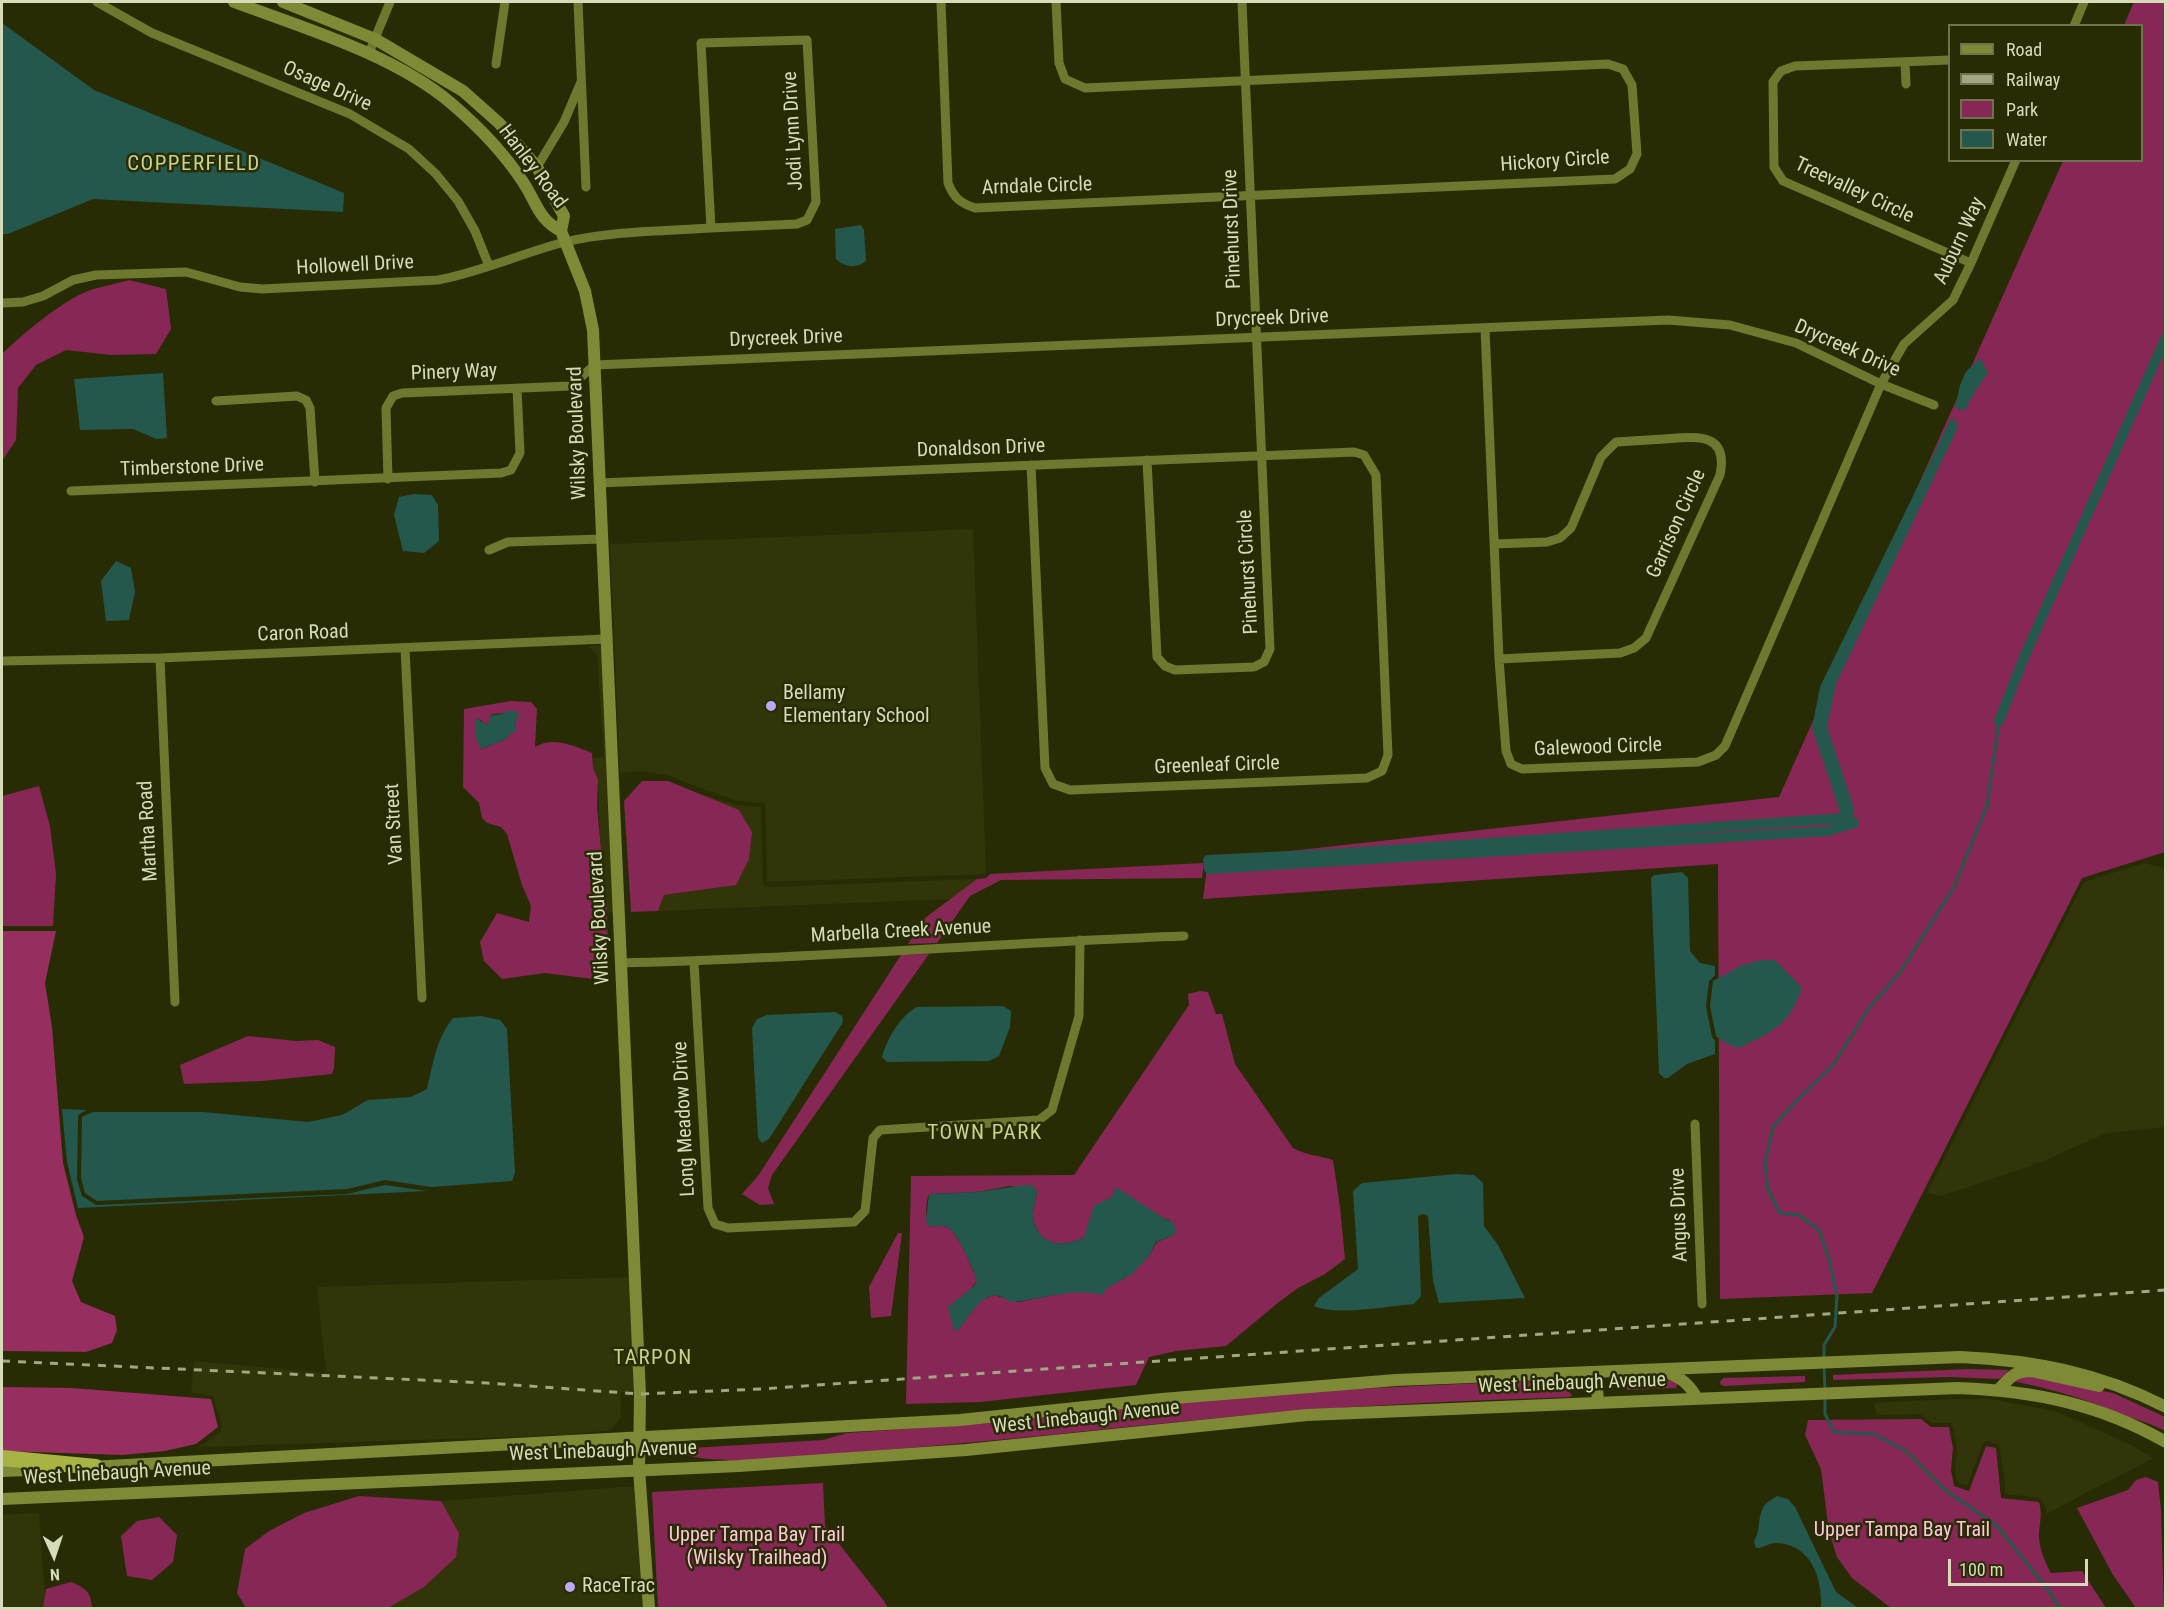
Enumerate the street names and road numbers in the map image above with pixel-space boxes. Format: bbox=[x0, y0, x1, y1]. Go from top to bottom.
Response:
street label: Osage Drive bbox=[279, 57, 375, 117]
street label: Jodi Lynn Drive bbox=[779, 71, 809, 191]
street label: Hanley Road bbox=[493, 120, 571, 214]
street label: Hickory Circle bbox=[1500, 146, 1610, 178]
street label: Treevalley Circle bbox=[1791, 153, 1917, 229]
street label: Pinehurst Drive bbox=[1219, 169, 1247, 289]
street label: Arndale Circle bbox=[981, 173, 1093, 201]
street label: Auburn Way bbox=[1929, 193, 1991, 289]
street label: Hollowell Drive bbox=[296, 251, 414, 281]
street label: Drycreek Drive bbox=[1215, 305, 1329, 333]
street label: Drycreek Drive bbox=[1790, 315, 1904, 383]
street label: Drycreek Drive bbox=[729, 325, 843, 353]
street label: Pinery Way bbox=[410, 359, 498, 387]
street label: Wilsky Boulevard bbox=[564, 366, 592, 500]
street label: Donaldson Drive bbox=[916, 435, 1046, 463]
street label: Timberstone Drive bbox=[120, 453, 264, 483]
street label: Garrison Circle bbox=[1642, 466, 1712, 582]
street label: Pinehurst Circle bbox=[1234, 509, 1264, 635]
street label: Caron Road bbox=[257, 620, 349, 648]
street label: Galewood Circle bbox=[1534, 734, 1662, 762]
street label: Greenleaf Circle bbox=[1154, 752, 1280, 780]
street label: Martha Road bbox=[134, 780, 164, 882]
street label: Van Street bbox=[381, 783, 409, 865]
street label: Wilsky Boulevard bbox=[585, 851, 615, 985]
street label: Marbella Creek Avenue bbox=[810, 915, 992, 949]
street label: Long Meadow Drive bbox=[669, 1041, 701, 1197]
street label: Angus Drive bbox=[1666, 1167, 1694, 1263]
street label: West Linebaugh Avenue bbox=[1478, 1369, 1666, 1399]
street label: West Linebaugh Avenue bbox=[991, 1396, 1181, 1440]
street label: West Linebaugh Avenue bbox=[509, 1437, 697, 1467]
street label: West Linebaugh Avenue bbox=[23, 1457, 211, 1491]

